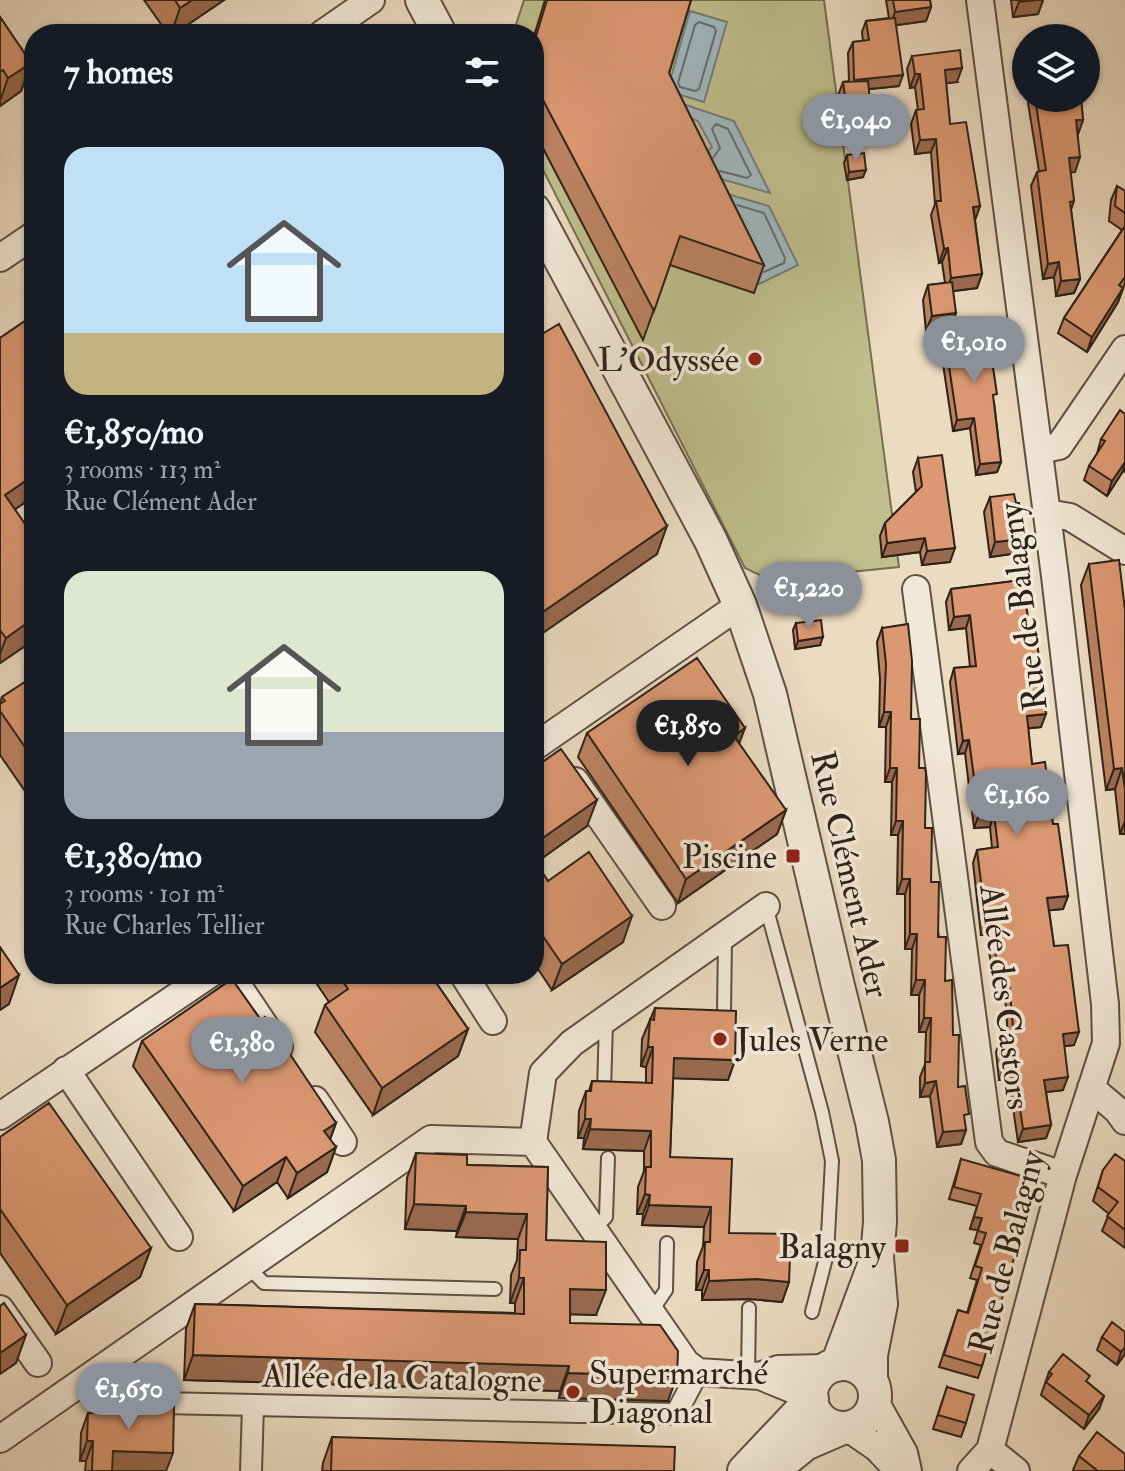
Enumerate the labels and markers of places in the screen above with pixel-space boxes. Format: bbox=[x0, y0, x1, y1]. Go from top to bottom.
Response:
pin: €1,040 bbox=[791, 94, 921, 162]
pin: €1,010 bbox=[909, 316, 1039, 384]
place label: L'Odyssée bbox=[598, 339, 739, 382]
marker: L'Odyssée bbox=[746, 350, 764, 368]
pin: €1,220 bbox=[744, 562, 874, 630]
pin: €1,850 bbox=[623, 700, 753, 768]
pin: €1,160 bbox=[952, 769, 1082, 837]
place label: Piscine bbox=[682, 836, 777, 879]
marker: Piscine bbox=[784, 847, 802, 865]
pin: €1,380 bbox=[177, 1017, 307, 1085]
place label: Jules Verne bbox=[735, 1019, 888, 1062]
marker: Jules Verne bbox=[711, 1030, 729, 1048]
place label: Balagny bbox=[778, 1226, 887, 1269]
marker: Balagny bbox=[893, 1237, 911, 1255]
place label: Supermarché Diagonal bbox=[589, 1352, 769, 1434]
pin: €1,650 bbox=[64, 1363, 194, 1431]
marker: Supermarché Diagonal bbox=[564, 1383, 582, 1401]

